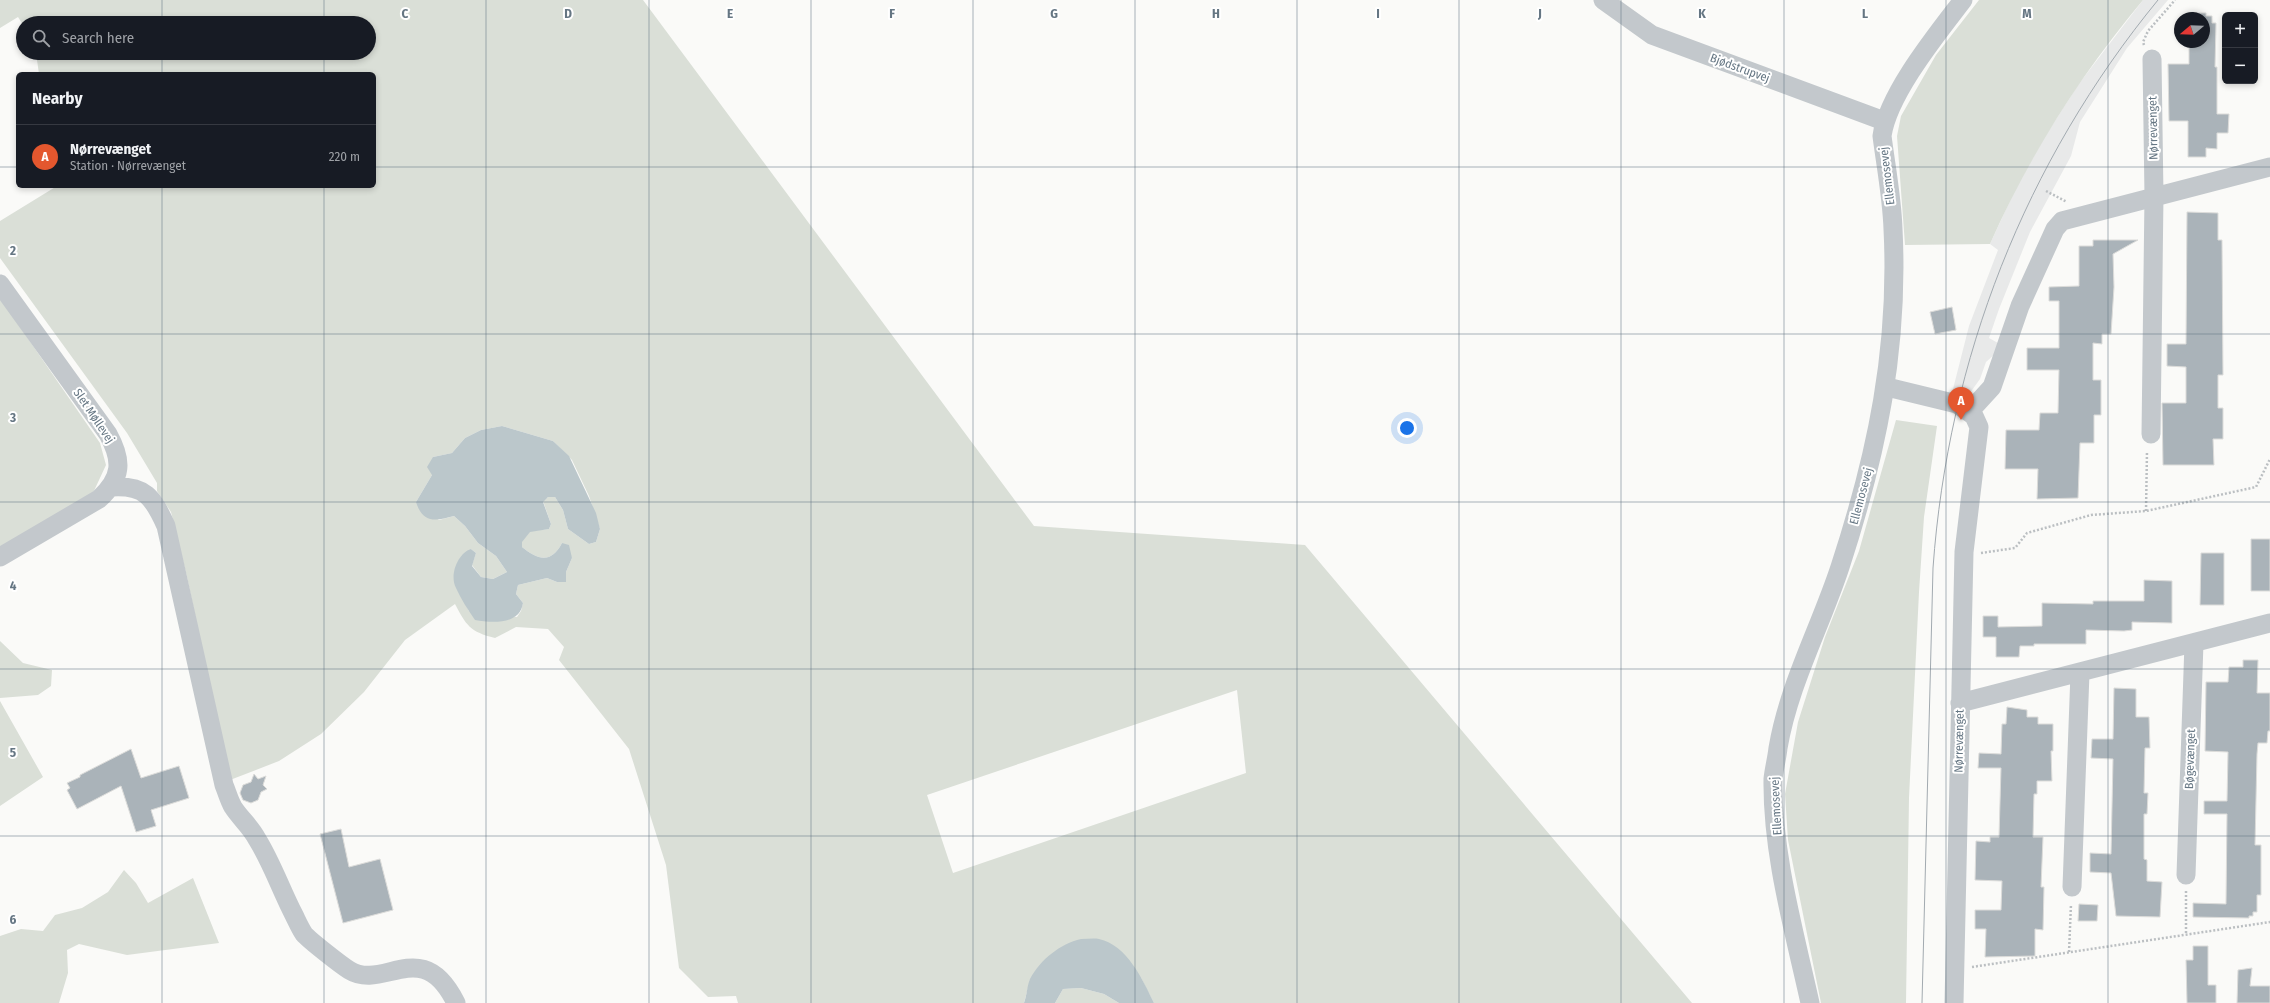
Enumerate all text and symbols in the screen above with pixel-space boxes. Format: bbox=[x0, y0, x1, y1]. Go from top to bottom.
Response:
text: C bbox=[402, 6, 409, 21]
text: D bbox=[564, 6, 572, 21]
text: E bbox=[727, 6, 733, 21]
text: F bbox=[889, 6, 895, 21]
text: G bbox=[1050, 6, 1058, 21]
text: H bbox=[1212, 6, 1220, 21]
text: I bbox=[1376, 6, 1380, 21]
text: J bbox=[1537, 6, 1542, 21]
text: K bbox=[1698, 6, 1706, 21]
text: L bbox=[1862, 6, 1868, 21]
text: M bbox=[2022, 6, 2032, 21]
north arrow bbox=[2174, 12, 2210, 48]
map controls bbox=[2222, 12, 2258, 84]
button: + bbox=[2222, 12, 2258, 48]
search box bbox=[16, 16, 376, 60]
icon: search bbox=[30, 27, 52, 49]
text: Search here bbox=[62, 29, 134, 47]
button: − bbox=[2222, 48, 2258, 84]
street label: Bjødstrupvej bbox=[1708, 51, 1772, 85]
text: Nearby bbox=[32, 88, 83, 109]
street label: Nørrevænget bbox=[2145, 96, 2161, 160]
text: Nørrevænget bbox=[70, 140, 151, 158]
street label: Ellemosevej bbox=[1876, 146, 1898, 206]
text: A bbox=[41, 149, 49, 164]
text: 220 m bbox=[329, 149, 360, 164]
text: Station · Nørrevænget bbox=[70, 158, 186, 173]
text: 2 bbox=[9, 243, 16, 258]
street label: Slet Møllevej bbox=[71, 386, 117, 446]
pin: A bbox=[1948, 387, 1974, 420]
text: 3 bbox=[9, 410, 16, 425]
your location bbox=[1397, 418, 1417, 438]
street label: Ellemosevej bbox=[1847, 466, 1875, 526]
text: 4 bbox=[10, 578, 17, 593]
street label: Nørrevænget bbox=[1951, 709, 1967, 773]
street label: Bøgevænget bbox=[2182, 729, 2198, 789]
text: 5 bbox=[10, 745, 16, 760]
street label: Ellemosevej bbox=[1767, 776, 1785, 836]
text: 6 bbox=[10, 912, 17, 927]

